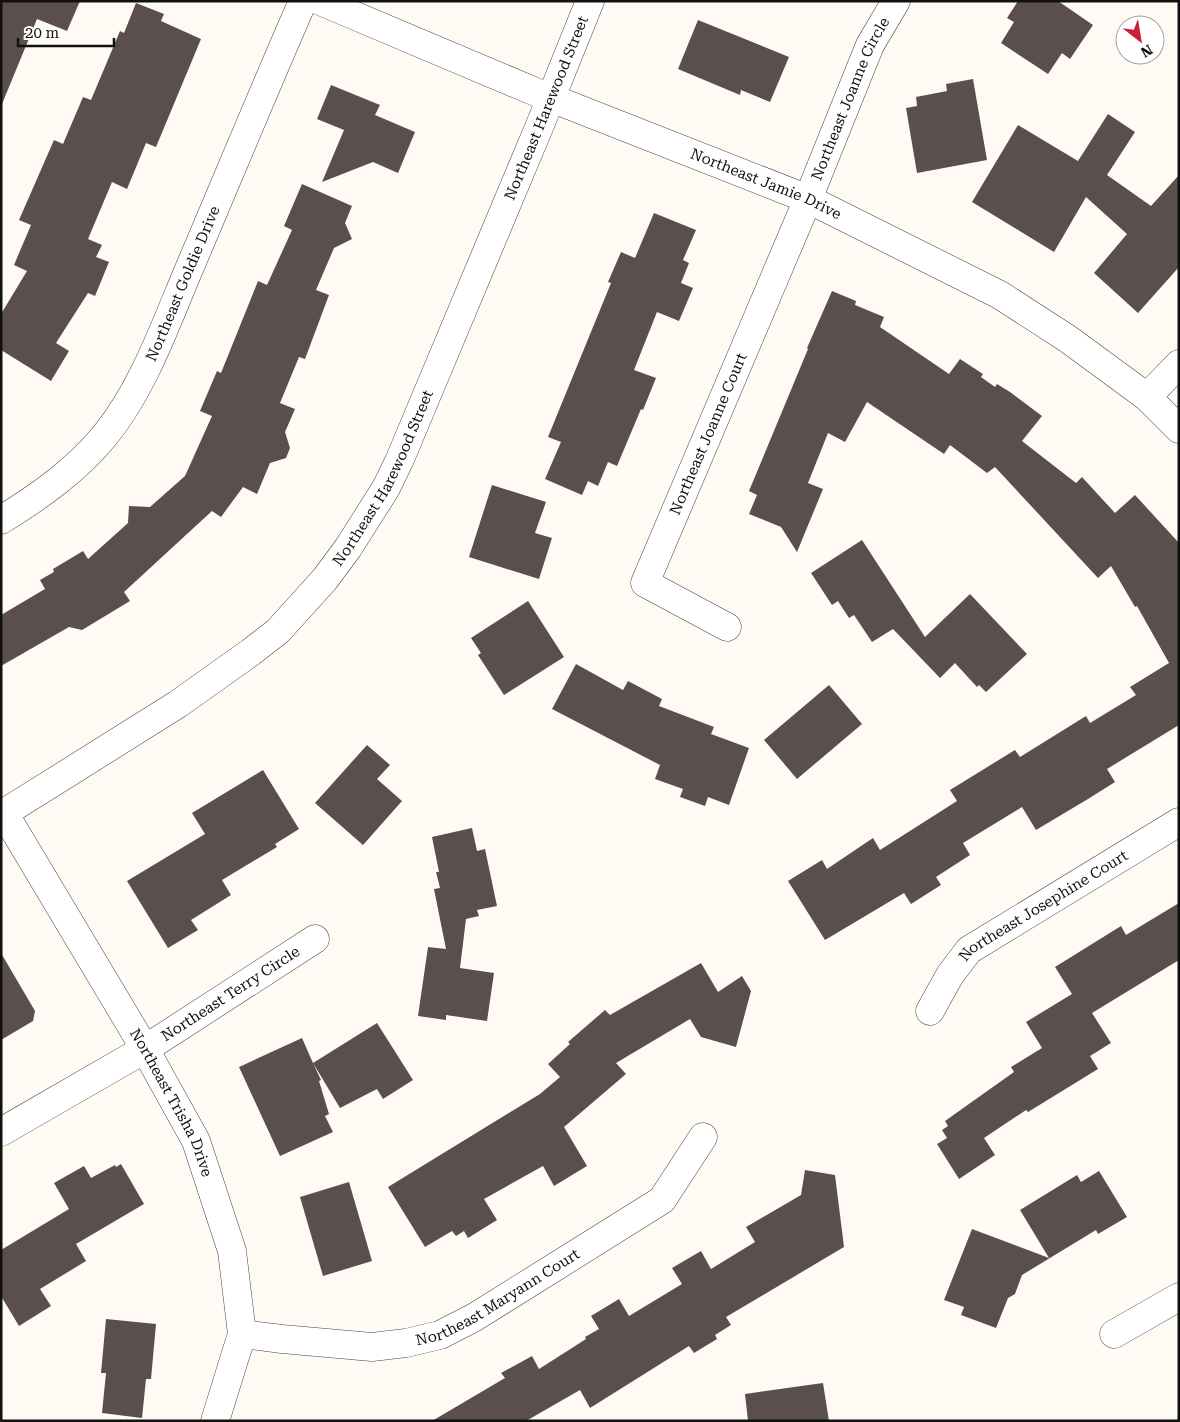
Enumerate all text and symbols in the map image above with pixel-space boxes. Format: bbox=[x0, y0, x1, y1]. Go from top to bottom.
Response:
street label: Northeast Harewood Street bbox=[501, 13, 592, 203]
street label: Northeast Joanne Circle bbox=[807, 14, 893, 183]
scale bar bbox=[18, 15, 114, 47]
north arrow bbox=[1115, 15, 1165, 65]
text: 20 m bbox=[25, 24, 60, 42]
text: N bbox=[1138, 42, 1155, 61]
street label: Northeast Jamie Drive bbox=[688, 145, 844, 223]
street label: Northeast Goldie Drive bbox=[142, 203, 224, 364]
street label: Northeast Joanne Court bbox=[666, 350, 751, 518]
street label: Northeast Harewood Street bbox=[329, 387, 437, 570]
street label: Northeast Josephine Court bbox=[955, 846, 1131, 965]
street label: Northeast Terry Circle bbox=[158, 942, 303, 1045]
street label: Northeast Trisha Drive bbox=[126, 1025, 216, 1179]
street label: Northeast Maryann Court bbox=[414, 1245, 583, 1349]

